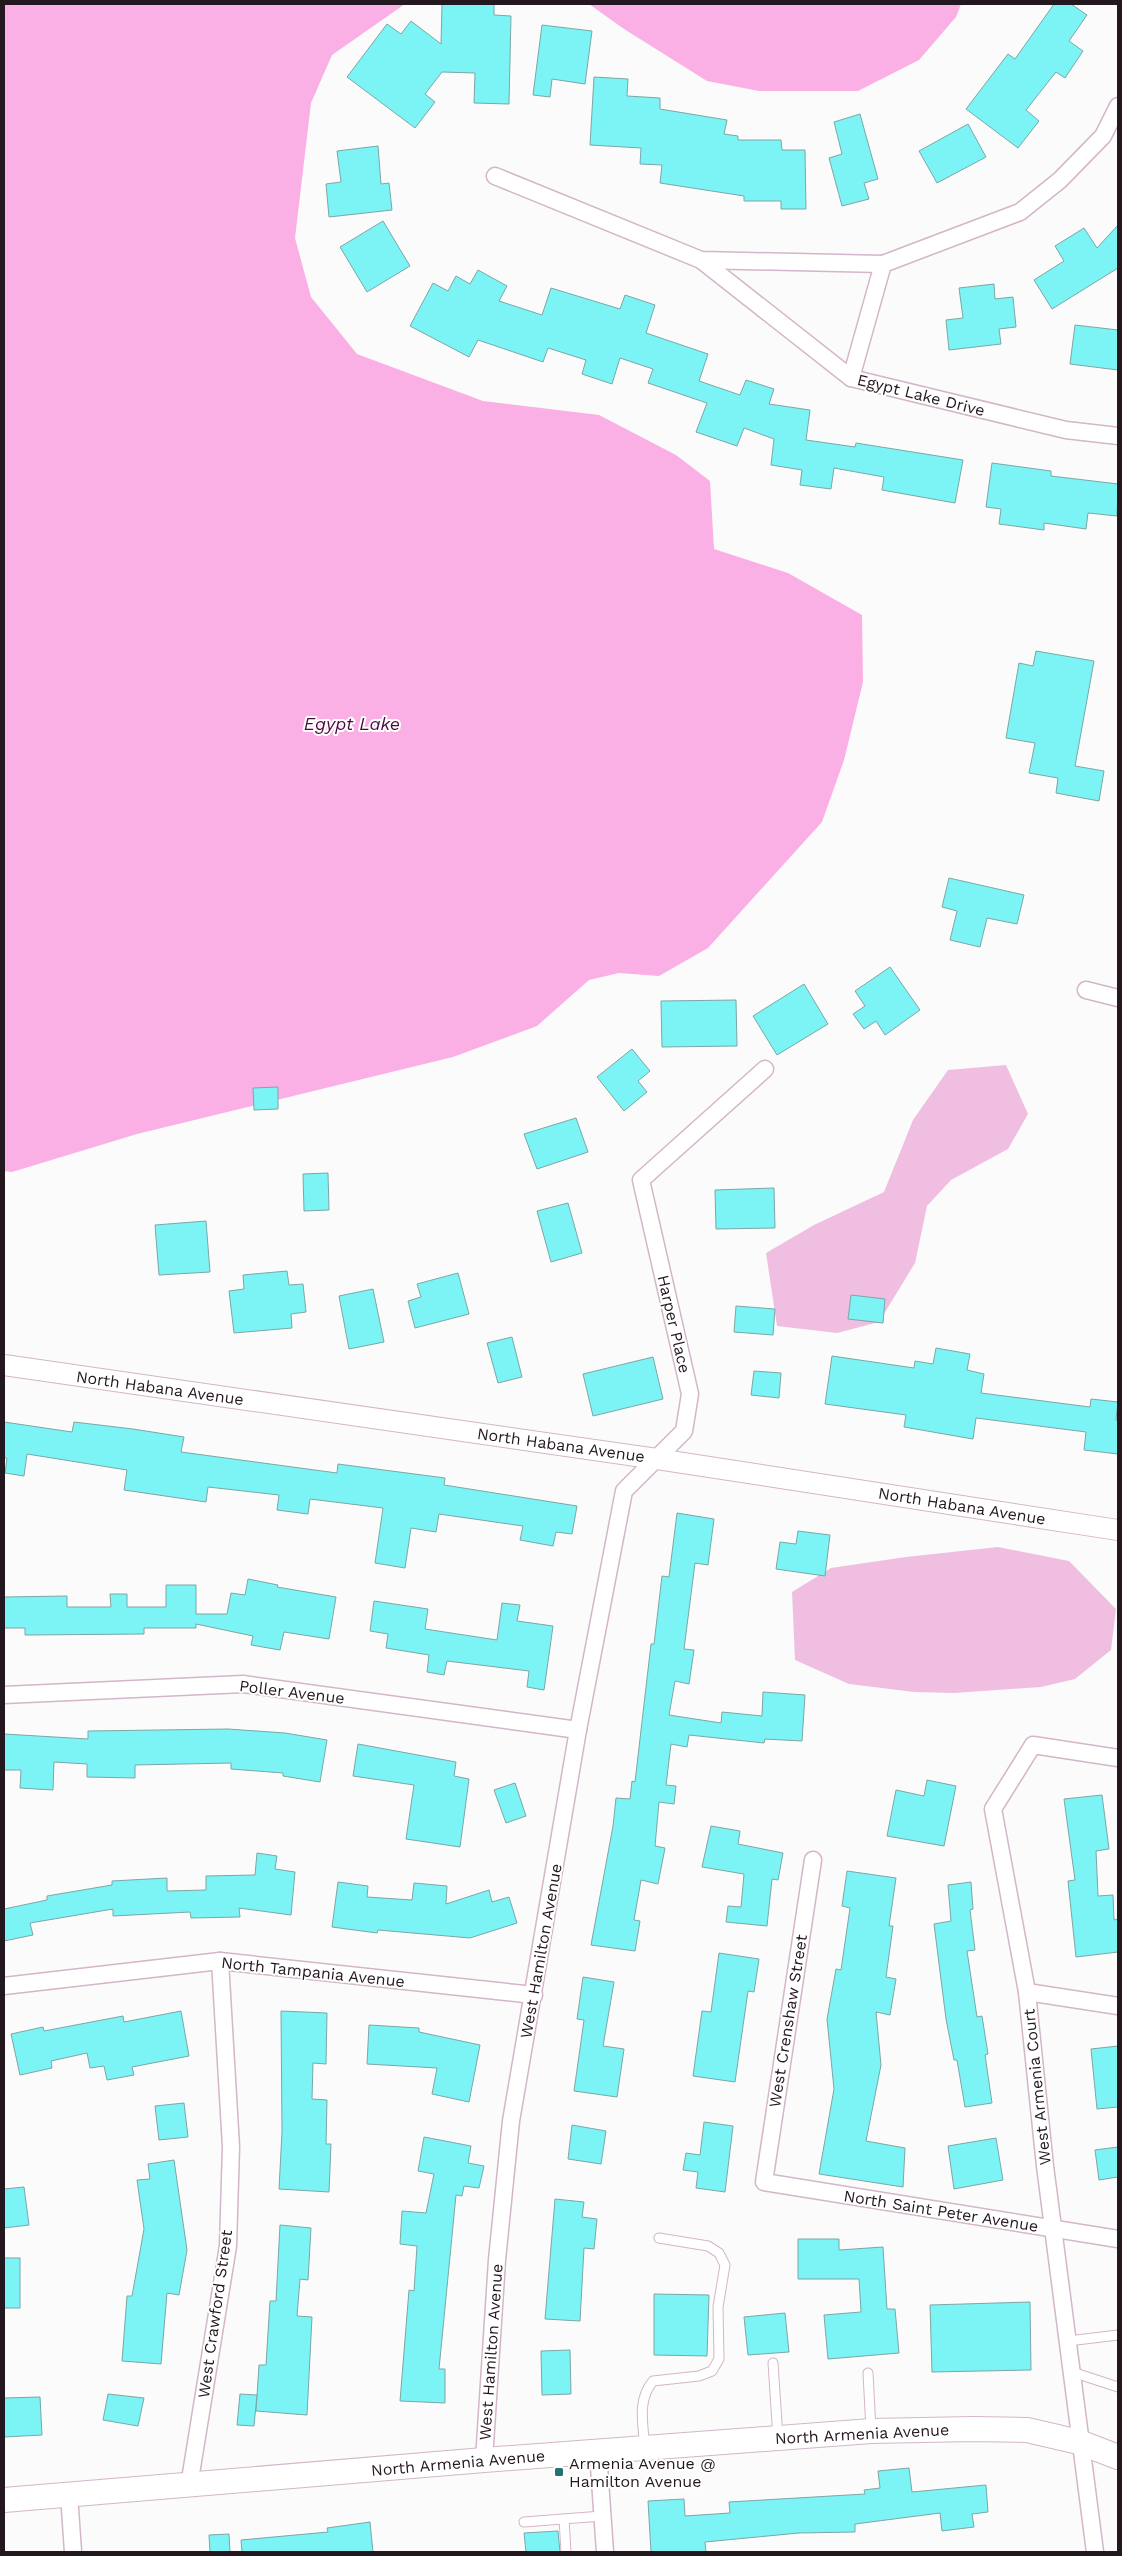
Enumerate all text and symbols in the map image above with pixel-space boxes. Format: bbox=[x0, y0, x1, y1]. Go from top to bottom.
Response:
street label: Egypt Lake Drive bbox=[855, 370, 987, 420]
water label: Egypt Lake bbox=[304, 713, 400, 734]
street label: Harper Place bbox=[653, 1273, 695, 1375]
street label: North Habana Avenue bbox=[75, 1367, 245, 1409]
street label: North Habana Avenue bbox=[476, 1424, 646, 1466]
street label: North Habana Avenue bbox=[877, 1483, 1047, 1529]
street label: Poller Avenue bbox=[238, 1676, 346, 1708]
street label: West Hamilton Avenue bbox=[516, 1862, 566, 2040]
street label: West Crenshaw Street bbox=[765, 1933, 811, 2109]
street label: North Tampania Avenue bbox=[220, 1953, 406, 1991]
street label: West Armenia Court bbox=[1019, 2008, 1055, 2166]
street label: North Saint Peter Avenue bbox=[842, 2186, 1040, 2236]
street label: West Crawford Street bbox=[194, 2228, 236, 2399]
street label: West Hamilton Avenue bbox=[475, 2263, 507, 2441]
street label: North Armenia Avenue bbox=[774, 2420, 950, 2448]
street label: North Armenia Avenue bbox=[370, 2446, 546, 2480]
place label: Armenia Avenue @ Hamilton Avenue bbox=[569, 2454, 716, 2491]
marker: Armenia Avenue @ Hamilton Avenue bbox=[553, 2466, 565, 2478]

